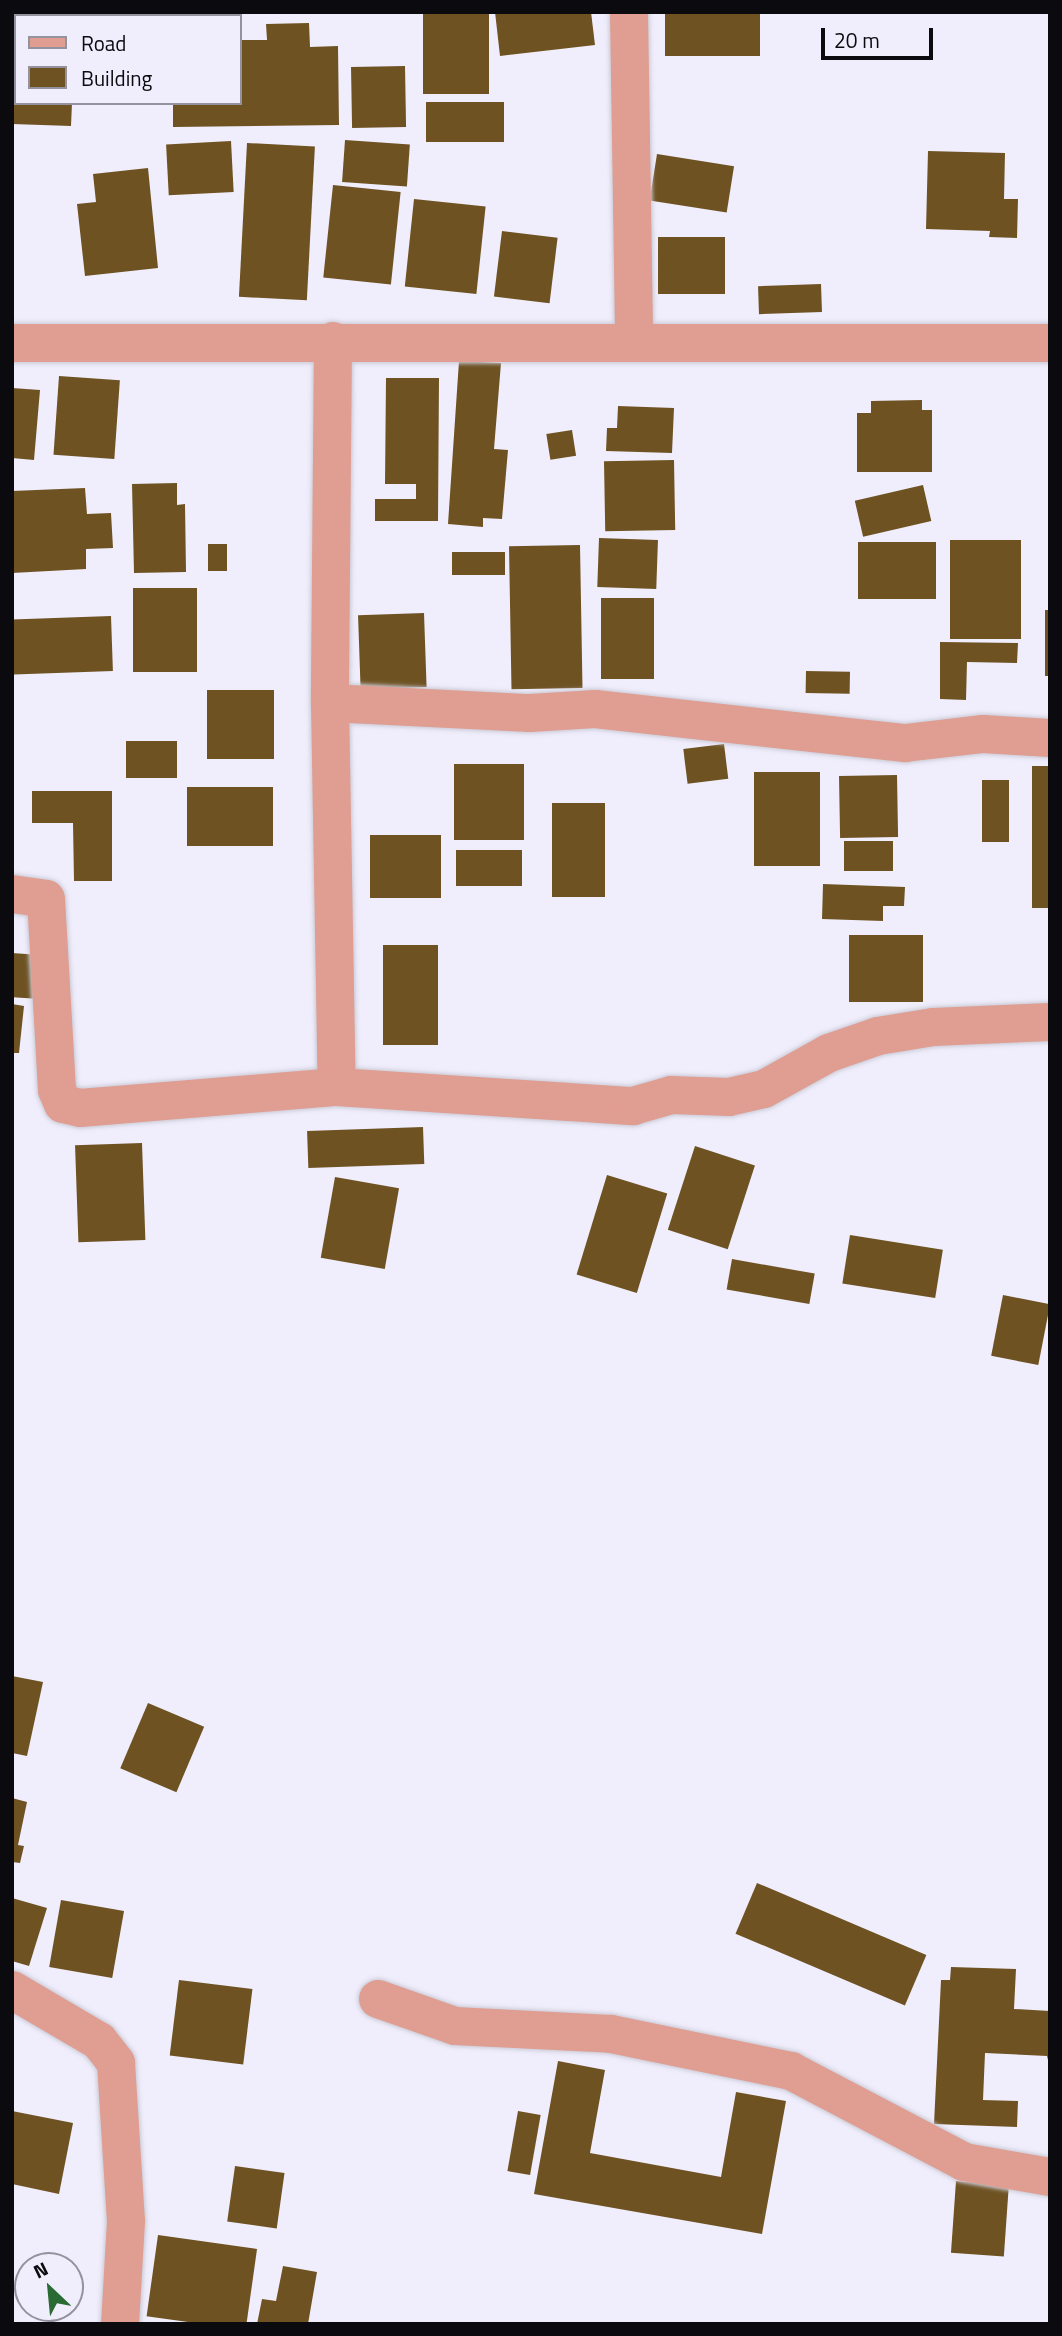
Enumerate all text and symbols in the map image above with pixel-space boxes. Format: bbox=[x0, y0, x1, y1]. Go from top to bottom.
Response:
legend bbox=[14, 14, 242, 105]
scale bar bbox=[824, 14, 936, 58]
text: 20 m bbox=[834, 24, 880, 56]
text: Road bbox=[81, 27, 126, 59]
text: Building bbox=[81, 62, 152, 94]
north arrow bbox=[14, 2252, 84, 2322]
text: N bbox=[28, 2254, 53, 2285]

